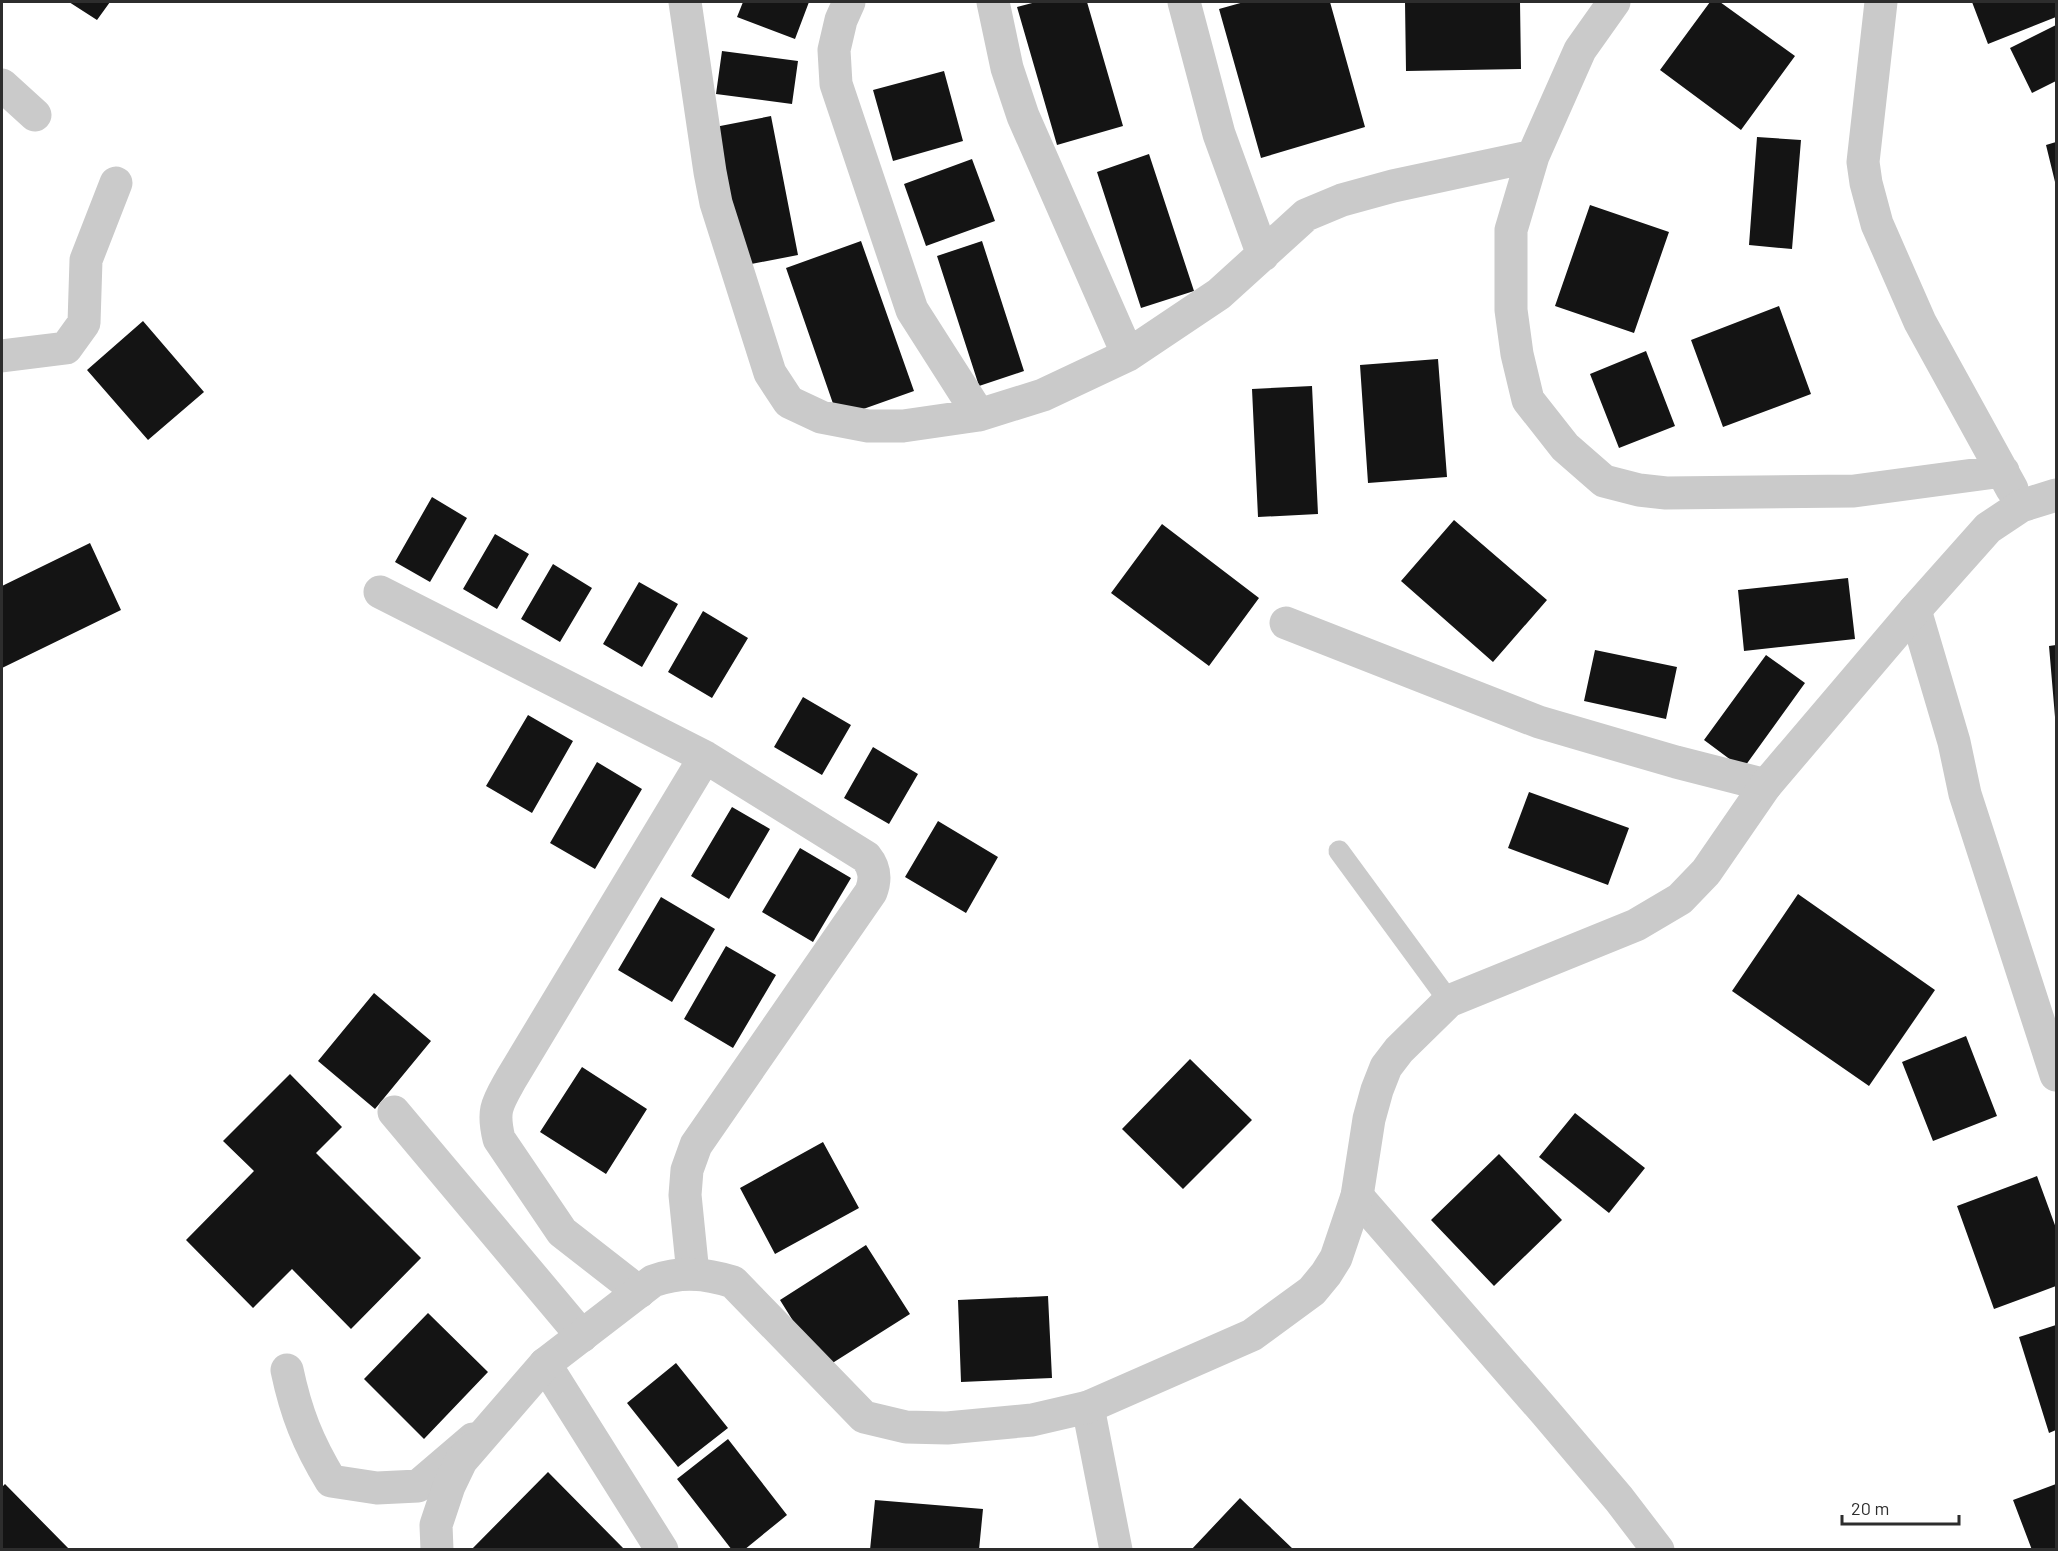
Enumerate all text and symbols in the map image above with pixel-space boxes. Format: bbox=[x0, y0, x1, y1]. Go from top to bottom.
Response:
scale bar bbox=[1842, 1488, 1959, 1526]
text: 20 m bbox=[1851, 1497, 1889, 1519]

